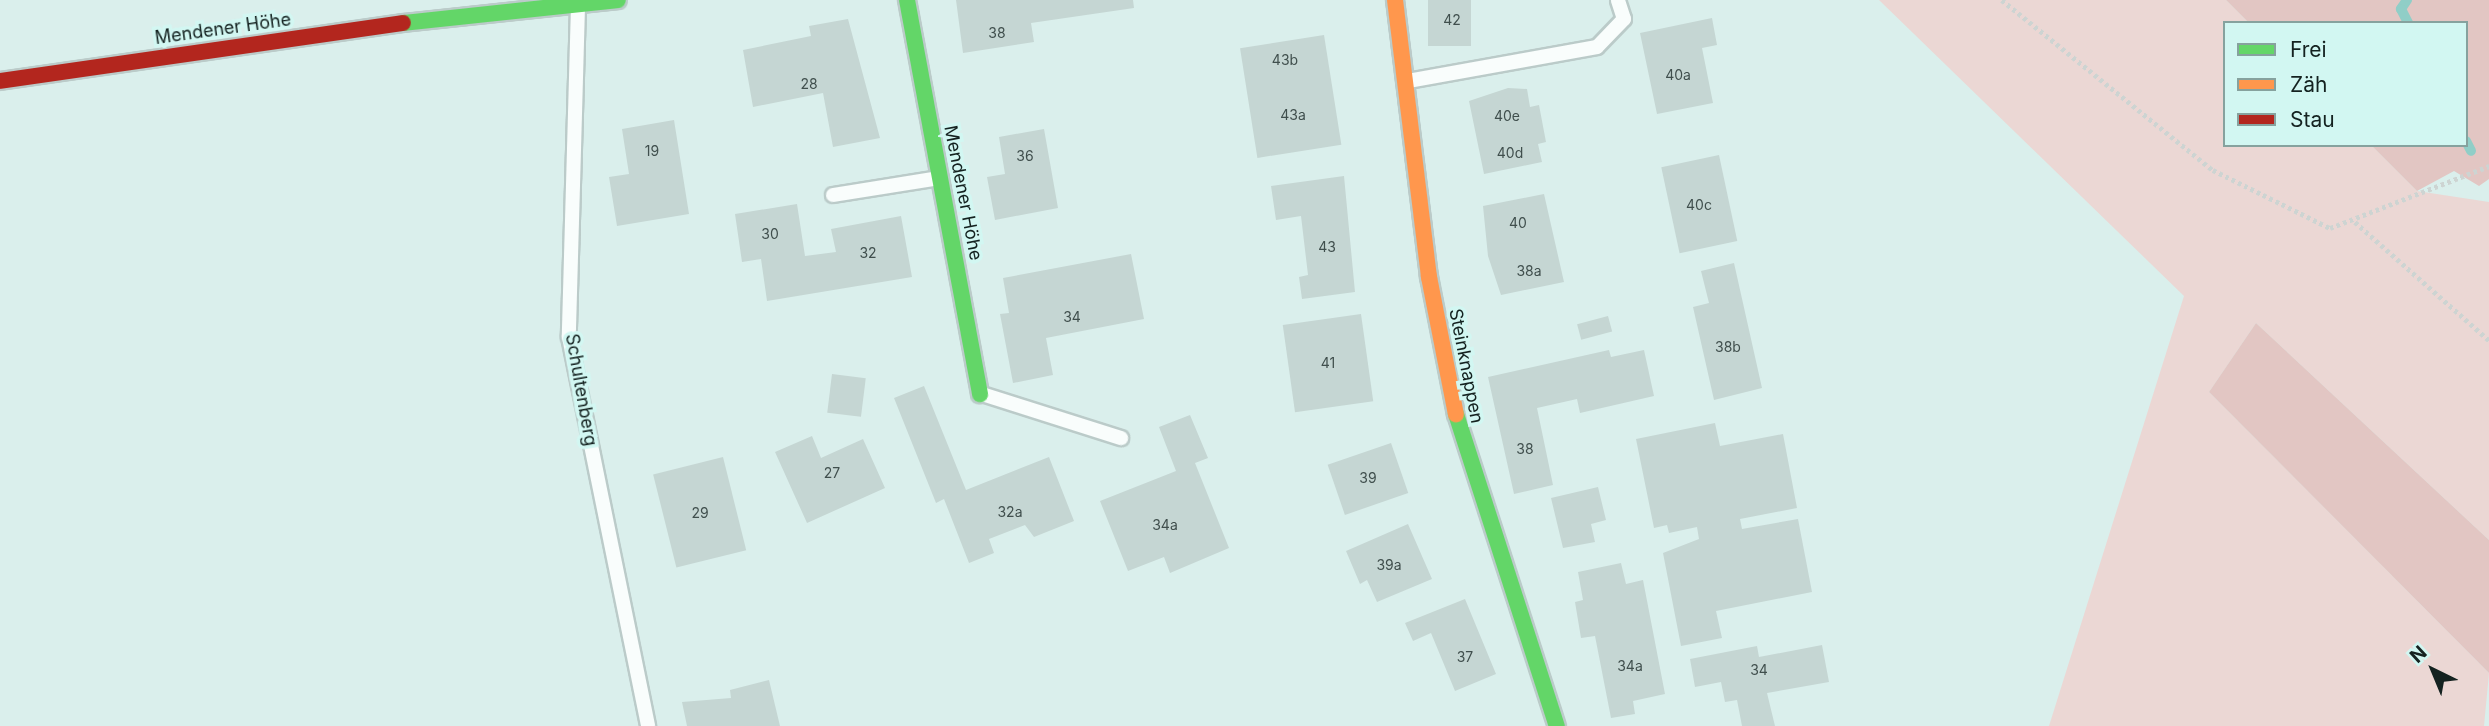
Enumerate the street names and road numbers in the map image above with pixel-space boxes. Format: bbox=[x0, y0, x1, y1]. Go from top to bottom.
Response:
street label: Mendener Höhe bbox=[154, 9, 292, 49]
street label: Mendener Höhe bbox=[939, 124, 987, 262]
street label: Steinknappen bbox=[1444, 307, 1488, 425]
street label: Schultenberg bbox=[560, 332, 602, 448]

